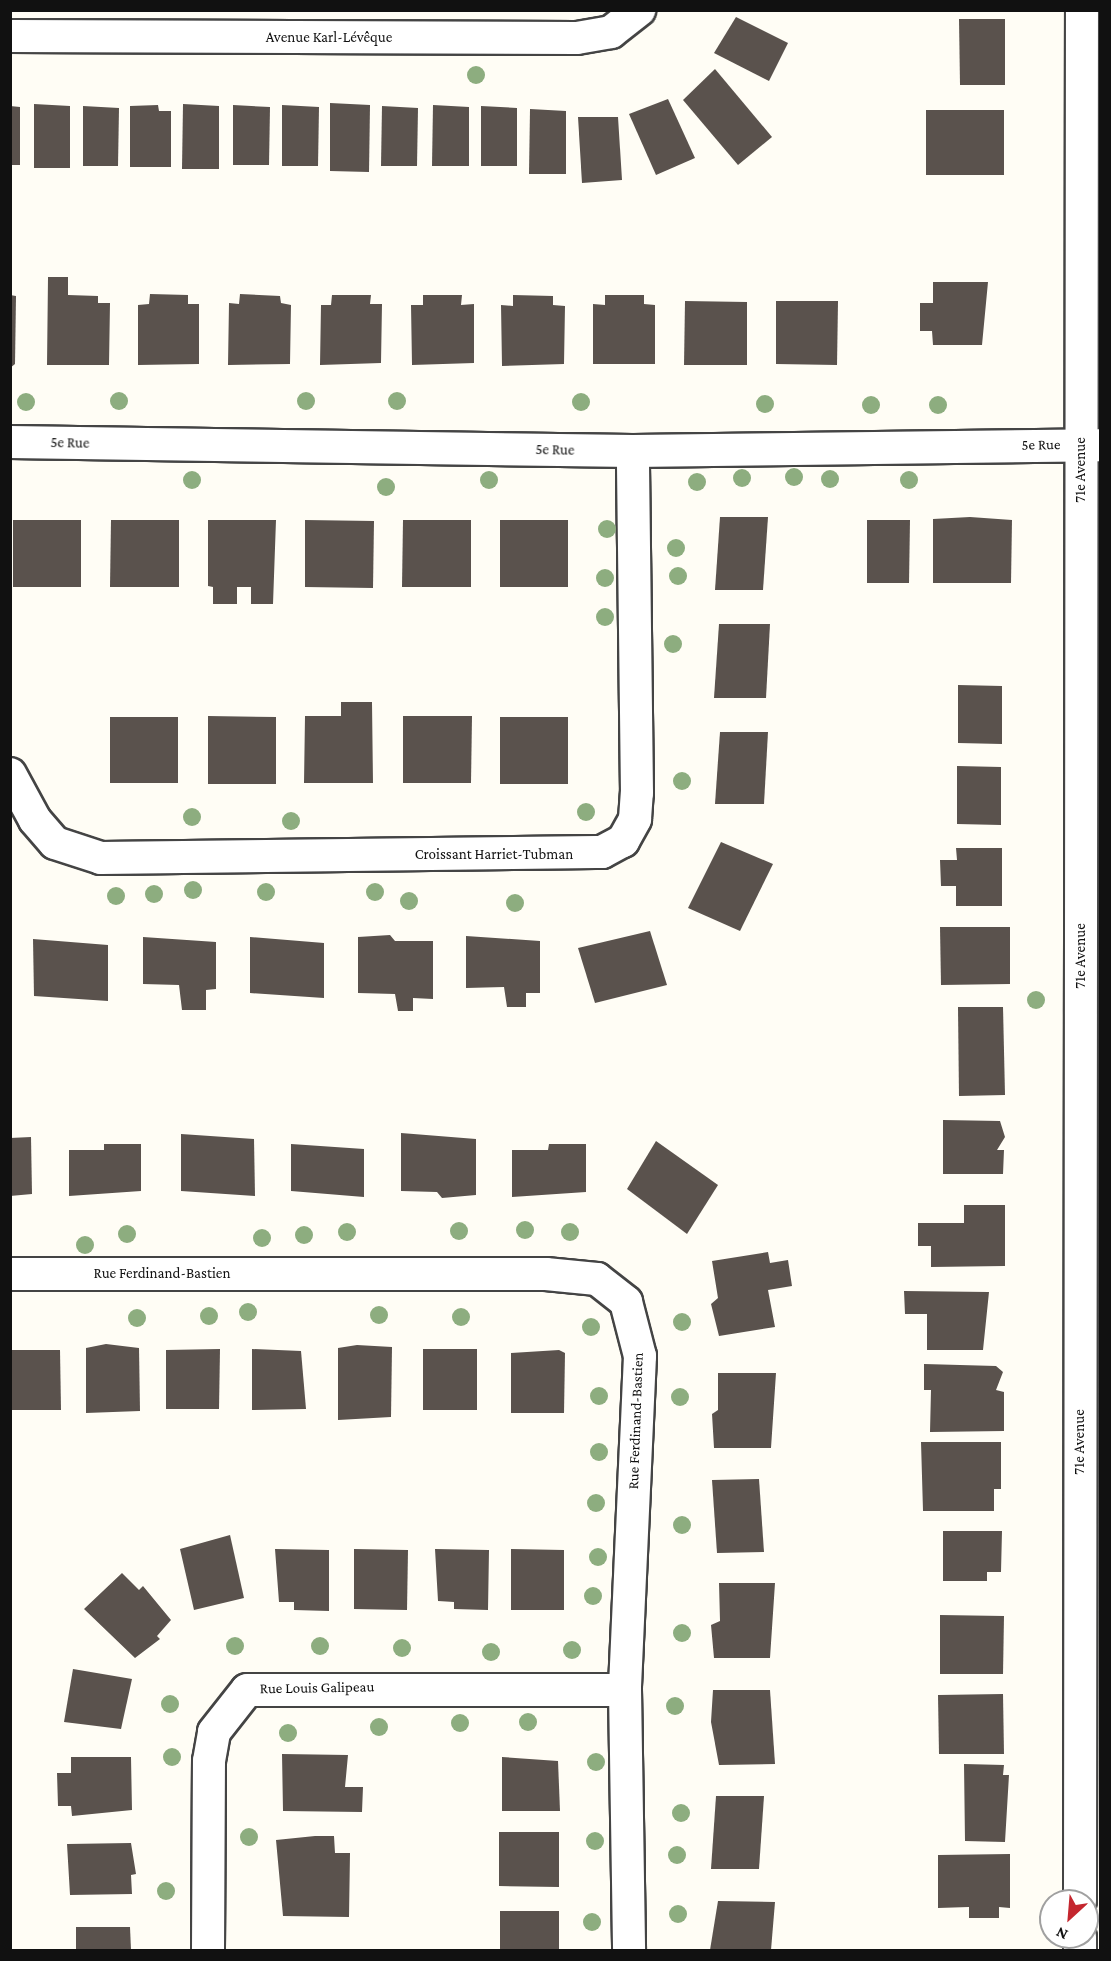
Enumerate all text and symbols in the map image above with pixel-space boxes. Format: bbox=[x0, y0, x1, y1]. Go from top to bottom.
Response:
street label: Avenue Karl-Lévêque bbox=[266, 29, 392, 47]
street label: 5e Rue bbox=[50, 434, 90, 452]
street label: 5e Rue bbox=[1021, 436, 1061, 454]
street label: 71e Avenue bbox=[1072, 437, 1090, 503]
street label: 5e Rue bbox=[535, 441, 575, 459]
street label: Croissant Harriet-Tubman bbox=[415, 846, 573, 864]
street label: 71e Avenue bbox=[1072, 923, 1090, 989]
street label: Rue Ferdinand-Bastien bbox=[94, 1265, 230, 1283]
street label: Rue Ferdinand-Bastien bbox=[625, 1352, 647, 1490]
street label: 71e Avenue bbox=[1071, 1409, 1089, 1475]
street label: Rue Louis Galipeau bbox=[260, 1678, 374, 1698]
north arrow bbox=[1039, 1889, 1099, 1949]
text: N bbox=[1053, 1924, 1070, 1944]

